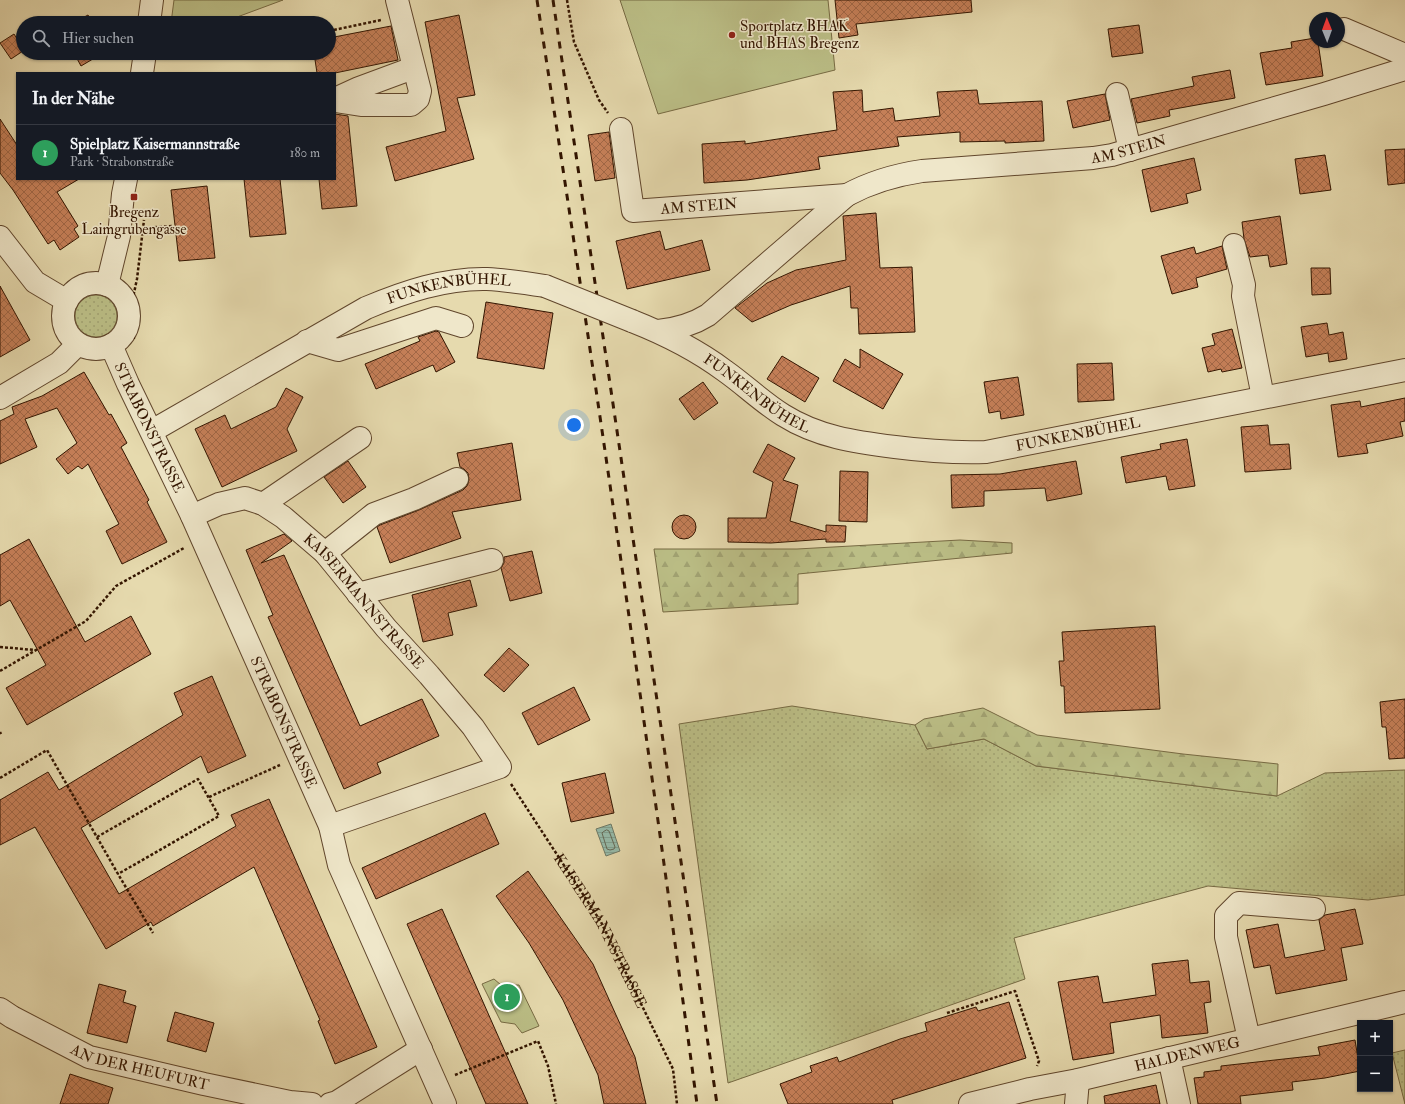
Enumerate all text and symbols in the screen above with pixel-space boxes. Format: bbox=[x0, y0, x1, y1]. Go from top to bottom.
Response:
north arrow bbox=[1309, 12, 1345, 48]
search box bbox=[16, 16, 336, 60]
place label: Sportplatz BHAK und BHAS Bregenz bbox=[740, 17, 859, 53]
icon: search bbox=[30, 27, 52, 49]
text: Hier suchen bbox=[62, 29, 134, 48]
marker: Sportplatz BHAK und BHAS Bregenz bbox=[727, 30, 737, 40]
text: In der Nähe bbox=[32, 88, 114, 109]
street label: AM STEIN bbox=[1089, 131, 1169, 168]
text: Spielplatz Kaisermannstraße bbox=[70, 135, 240, 154]
text: 1 bbox=[43, 145, 47, 161]
text: 180 m bbox=[290, 145, 320, 161]
text: Park · Strabonstraße bbox=[70, 154, 174, 170]
marker: Bregenz Laimgrubengasse bbox=[129, 192, 139, 202]
street label: AM STEIN bbox=[659, 194, 739, 219]
place label: Bregenz Laimgrubengasse bbox=[82, 203, 186, 239]
street label: FUNKENBÜHEL bbox=[384, 269, 512, 309]
street label: FUNKENBÜHEL bbox=[700, 350, 813, 438]
street label: STRABONSTRASSE bbox=[110, 360, 188, 496]
street label: FUNKENBÜHEL bbox=[1014, 413, 1142, 456]
your location bbox=[564, 415, 584, 435]
street label: KAISERMANNSTRASSE bbox=[299, 530, 428, 673]
street label: STRABONSTRASSE bbox=[246, 654, 321, 791]
street label: KAISERMANNSTRASSE bbox=[549, 850, 651, 1011]
pin: 1 bbox=[494, 982, 520, 1012]
map controls bbox=[1357, 1020, 1393, 1092]
button: + bbox=[1357, 1020, 1393, 1056]
street label: HALDENWEG bbox=[1133, 1033, 1242, 1076]
street label: AN DER HEUFURT bbox=[66, 1040, 211, 1095]
button: − bbox=[1357, 1056, 1393, 1092]

